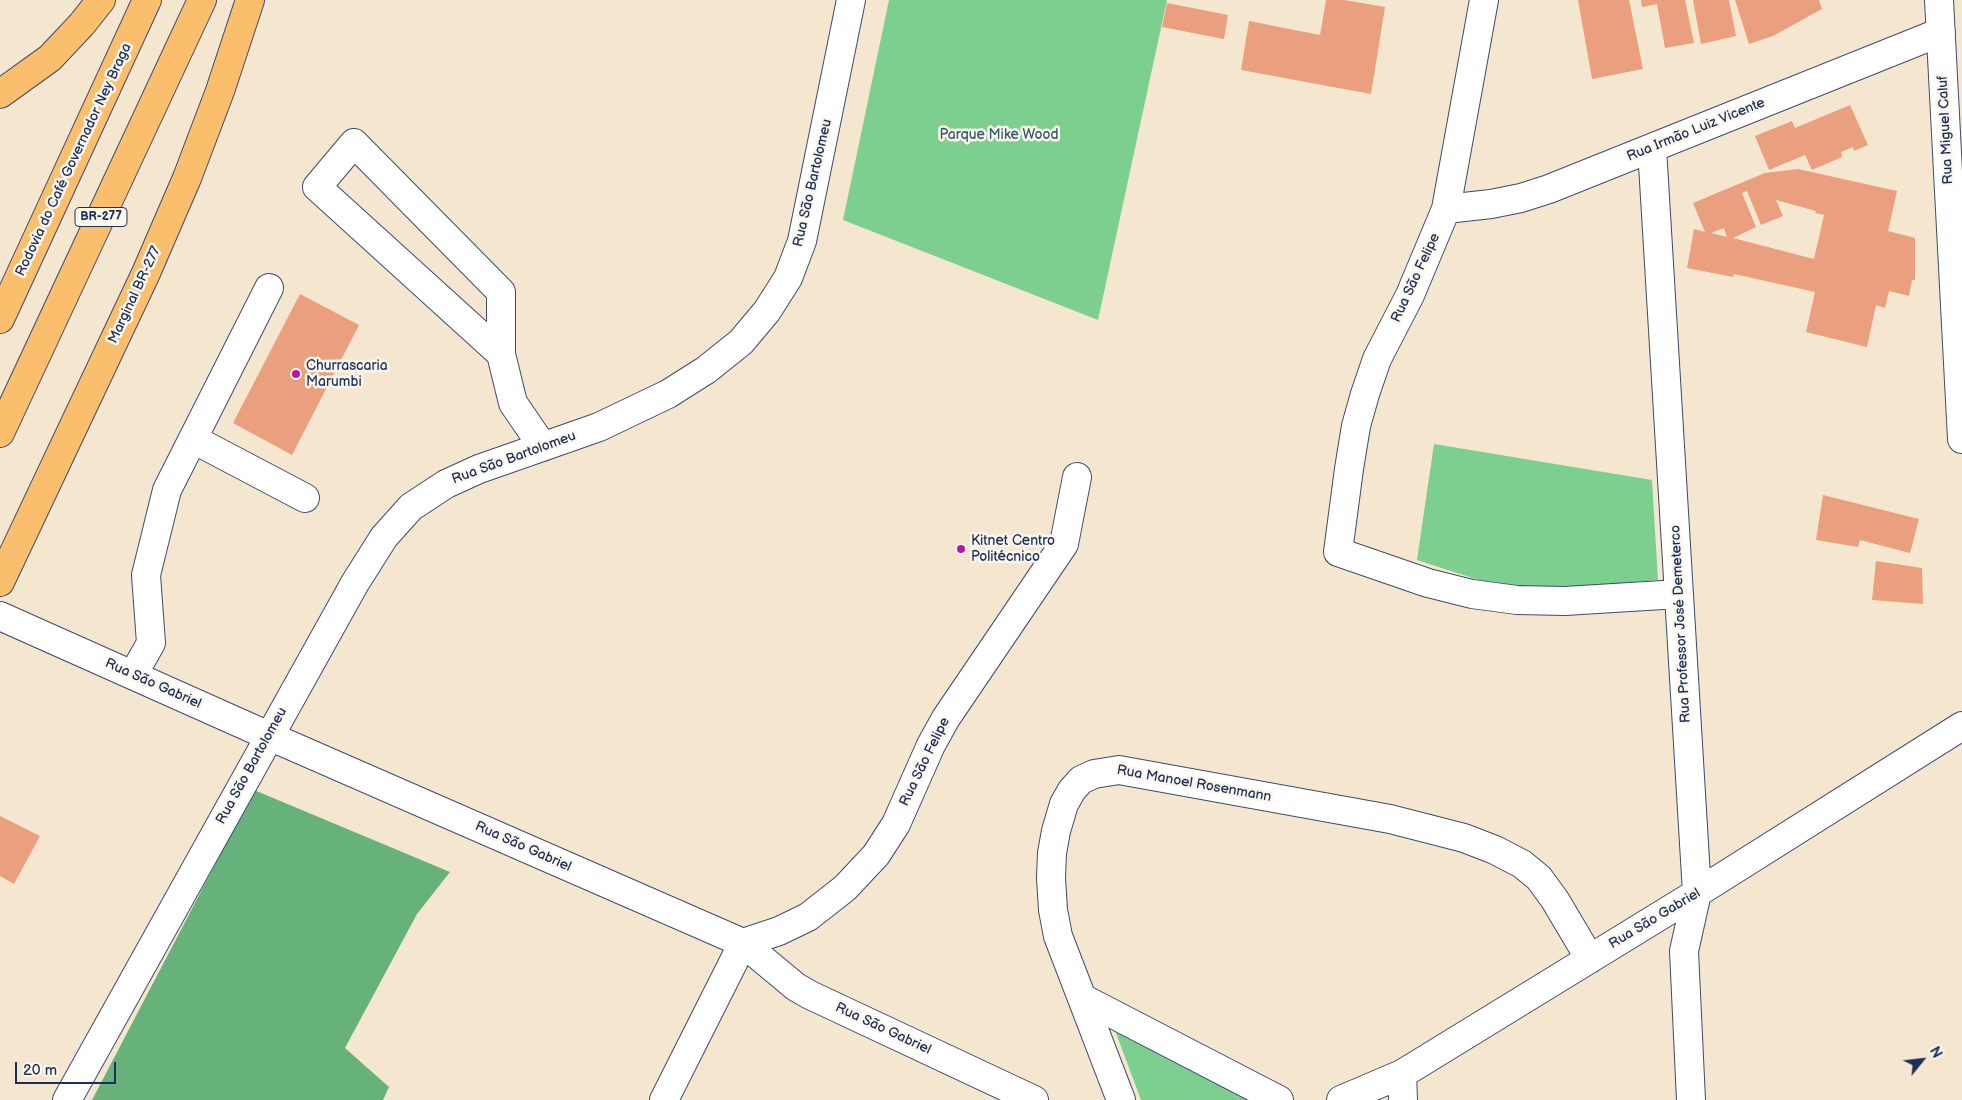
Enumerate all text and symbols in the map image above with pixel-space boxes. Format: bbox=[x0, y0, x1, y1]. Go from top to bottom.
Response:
street label: Rodovia do Café Governador Ney Braga bbox=[12, 41, 136, 279]
street label: Rua Miguel Caluf bbox=[1935, 75, 1957, 185]
street label: Rua Irmão Luiz Vicente bbox=[1624, 95, 1768, 165]
street label: Rua São Bartolomeu bbox=[790, 117, 836, 249]
park label: Parque Mike Wood bbox=[940, 127, 1058, 143]
road number: BR-277 bbox=[75, 208, 127, 226]
street label: Rua São Felipe bbox=[1388, 231, 1444, 325]
street label: Marginal BR-277 bbox=[105, 244, 165, 346]
place label: Churrascaria Marumbi bbox=[306, 358, 388, 391]
marker: Churrascaria Marumbi bbox=[290, 368, 302, 380]
street label: Rua São Bartolomeu bbox=[450, 428, 578, 488]
street label: Rua Professor José Demeterco bbox=[1667, 525, 1695, 723]
place label: Kitnet Centro Politécnico bbox=[971, 533, 1055, 566]
marker: Kitnet Centro Politécnico bbox=[955, 543, 967, 555]
street label: Rua São Gabriel bbox=[102, 655, 204, 713]
street label: Rua São Bartolomeu bbox=[213, 705, 291, 827]
street label: Rua São Felipe bbox=[896, 715, 954, 809]
street label: Rua Manoel Rosenmann bbox=[1115, 762, 1273, 806]
street label: Rua São Gabriel bbox=[472, 818, 574, 876]
street label: Rua São Gabriel bbox=[1606, 885, 1704, 953]
street label: Rua São Gabriel bbox=[832, 999, 934, 1059]
north arrow bbox=[1897, 1035, 1947, 1085]
text: N bbox=[1926, 1044, 1946, 1061]
scale bar bbox=[18, 1052, 119, 1084]
text: 20 m bbox=[23, 1061, 57, 1080]

